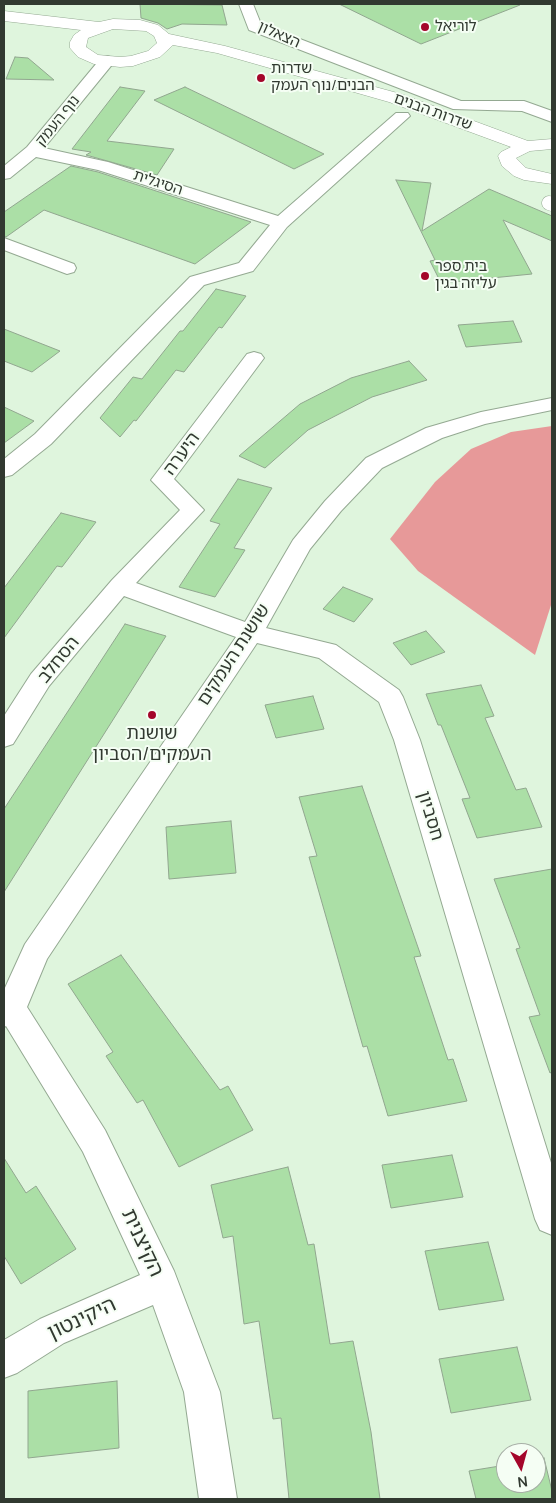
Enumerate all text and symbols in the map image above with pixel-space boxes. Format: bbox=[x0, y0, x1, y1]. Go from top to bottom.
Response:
street label: הצאלון bbox=[255, 18, 303, 52]
place label: לוריאל bbox=[435, 18, 477, 36]
marker: לוריאל bbox=[419, 21, 431, 33]
place label: שדרות הבנים/נוף העמק bbox=[271, 60, 375, 95]
marker: שדרות הבנים/נוף העמק bbox=[255, 72, 267, 84]
street label: שדרות הבנים bbox=[391, 90, 475, 134]
street label: נוף העמק bbox=[32, 92, 84, 150]
street label: הסיגלית bbox=[131, 167, 185, 199]
place label: בית ספר עליזה בגין bbox=[435, 258, 497, 293]
marker: בית ספר עליזה בגין bbox=[419, 270, 431, 282]
street label: היערה bbox=[159, 428, 205, 480]
street label: שושנת העמקים bbox=[193, 600, 275, 710]
street label: הסחלב bbox=[34, 632, 84, 688]
marker: שושנת העמקים/הסביון bbox=[146, 709, 158, 721]
place label: שושנת העמקים/הסביון bbox=[93, 723, 211, 766]
street label: חסביון bbox=[412, 789, 448, 843]
street label: הקיצנית bbox=[115, 1205, 169, 1281]
street label: היקינטון bbox=[44, 1292, 120, 1346]
north arrow bbox=[496, 1443, 546, 1493]
text: N bbox=[517, 1472, 529, 1492]

